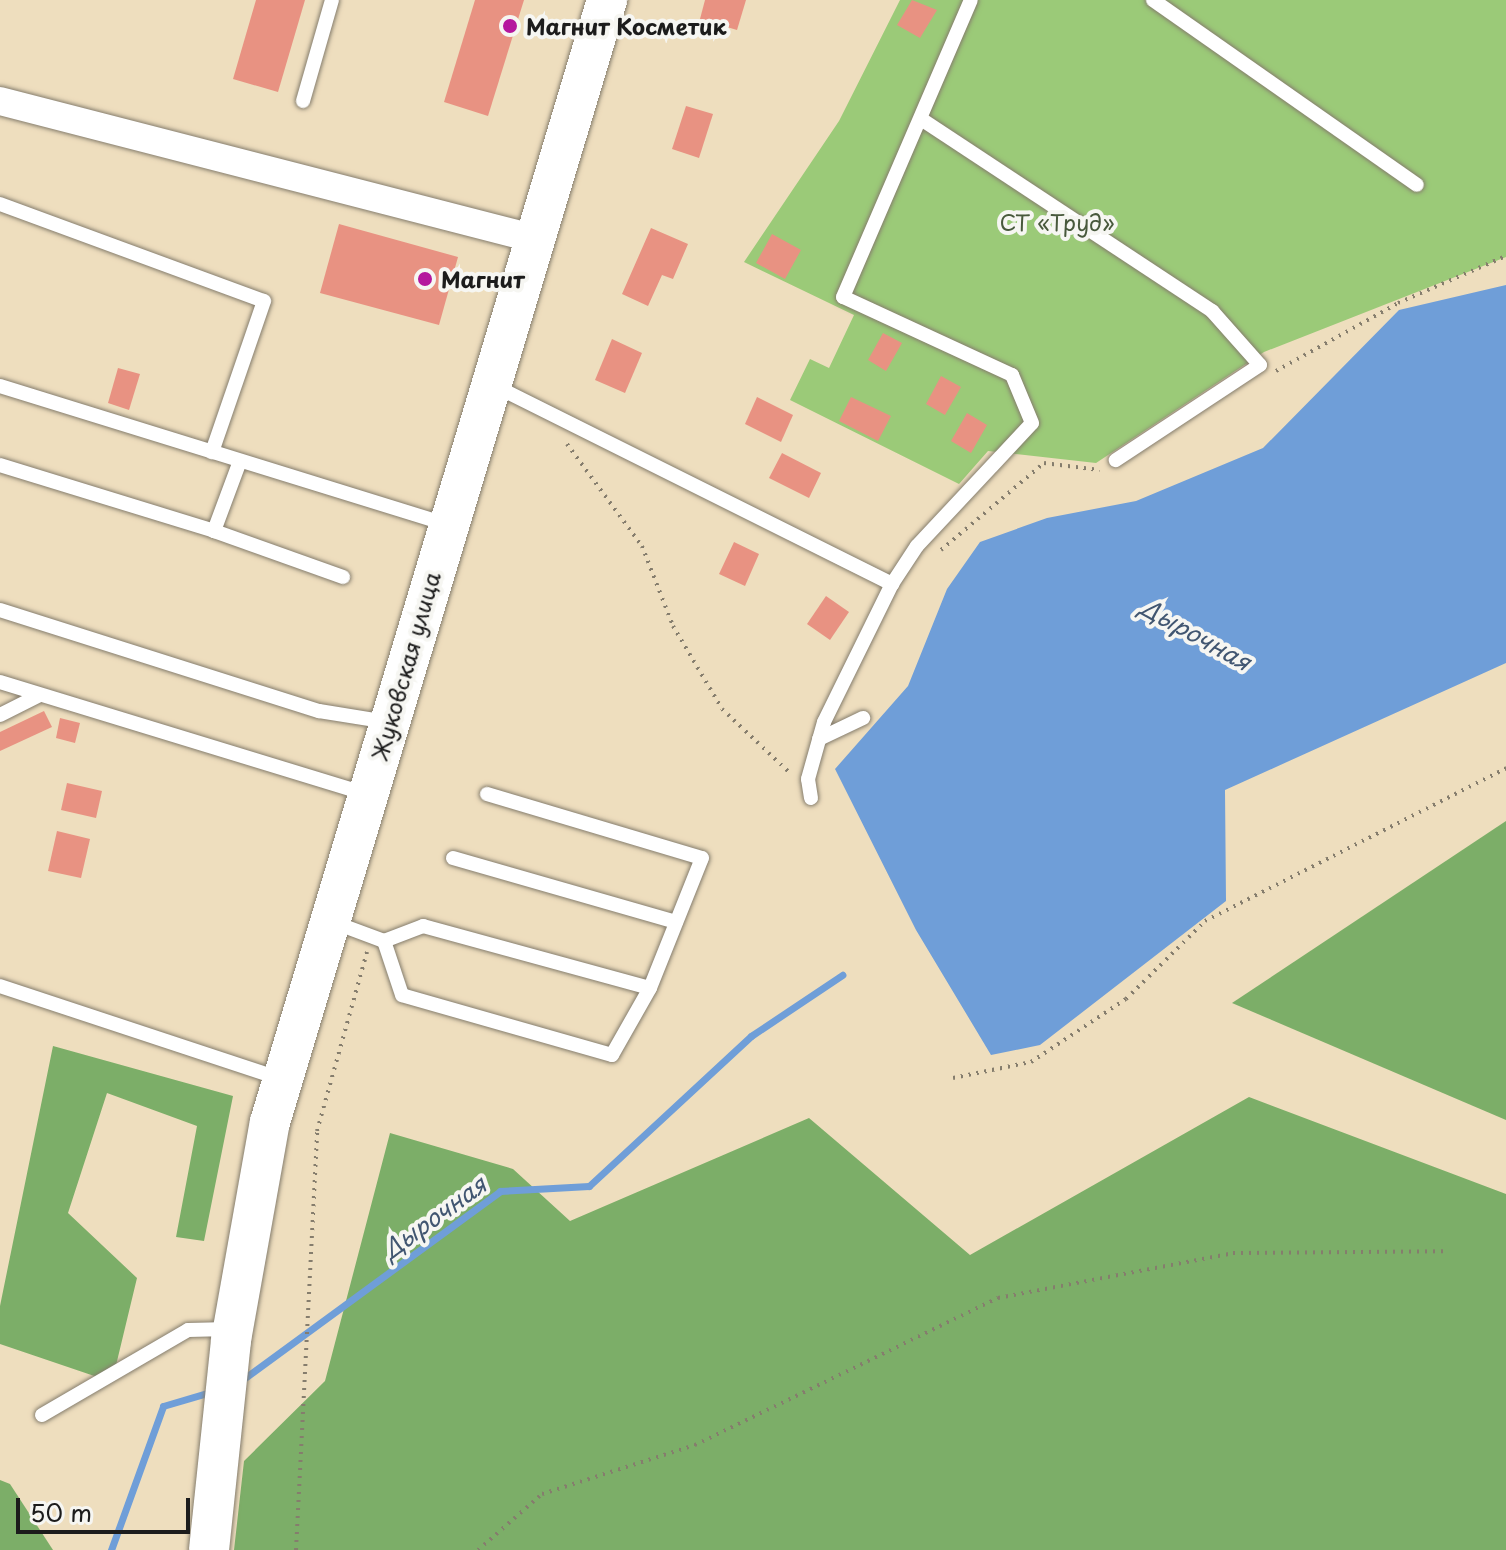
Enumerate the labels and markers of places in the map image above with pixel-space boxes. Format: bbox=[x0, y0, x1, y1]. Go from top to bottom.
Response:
place label: Магнит Косметик bbox=[526, 13, 727, 39]
marker: Магнит Косметик bbox=[501, 17, 519, 35]
place label: Магнит bbox=[441, 266, 525, 292]
marker: Магнит bbox=[416, 270, 434, 288]

